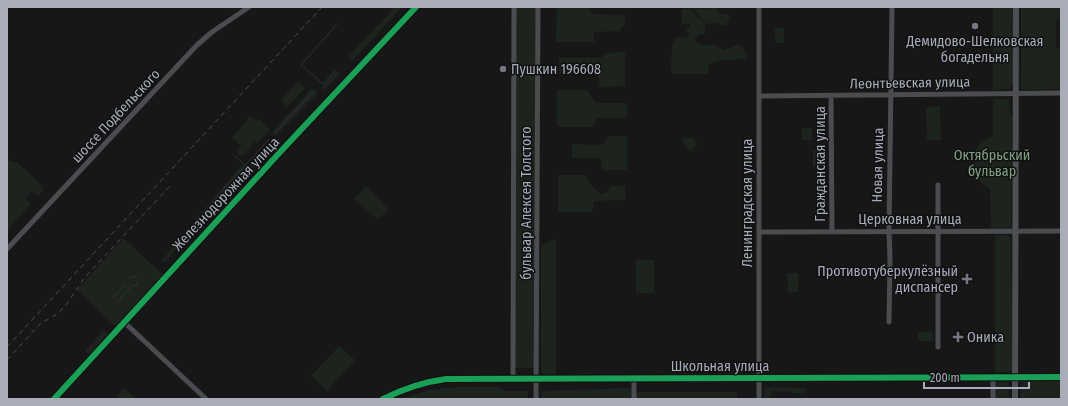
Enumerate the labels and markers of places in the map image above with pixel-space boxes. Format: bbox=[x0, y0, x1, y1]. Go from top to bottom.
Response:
marker: Демидово-Шелковская богадельня bbox=[970, 21, 980, 31]
place label: Демидово-Шелковская богадельня bbox=[905, 33, 1044, 66]
place label: Пушкин 196608 bbox=[511, 61, 601, 78]
marker: Пушкин 196608 bbox=[498, 64, 508, 74]
place label: Противотуберкулёзный диспансер bbox=[817, 263, 958, 296]
marker: Противотуберкулёзный диспансер bbox=[961, 273, 973, 285]
place label: Оника bbox=[967, 329, 1004, 346]
marker: Оника bbox=[952, 331, 964, 343]

